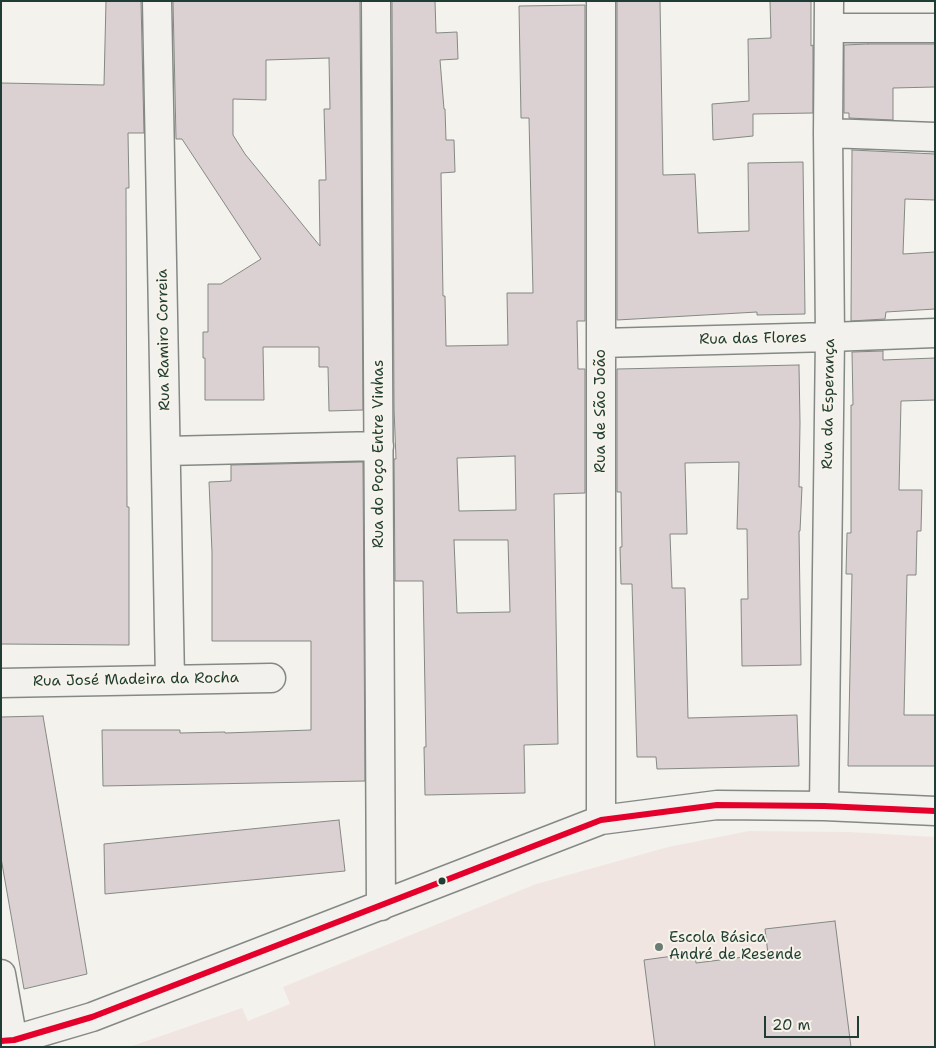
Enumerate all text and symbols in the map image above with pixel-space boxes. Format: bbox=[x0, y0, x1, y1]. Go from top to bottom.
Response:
street label: Rua Ramiro Correia bbox=[154, 269, 174, 411]
street label: Rua das Flores bbox=[699, 329, 807, 349]
street label: Rua da Esperança bbox=[819, 338, 839, 470]
street label: Rua de São João bbox=[592, 349, 610, 473]
street label: Rua do Poço Entre Vinhas bbox=[370, 360, 388, 548]
street label: Rua José Madeira da Rocha bbox=[33, 669, 239, 691]
unlabelled marker bbox=[437, 876, 447, 886]
place label: Escola Básica André de Resende bbox=[669, 929, 802, 964]
marker: Escola Básica André de Resende bbox=[653, 941, 665, 953]
scale bar bbox=[766, 1006, 861, 1038]
text: 20 m bbox=[772, 1015, 811, 1035]

